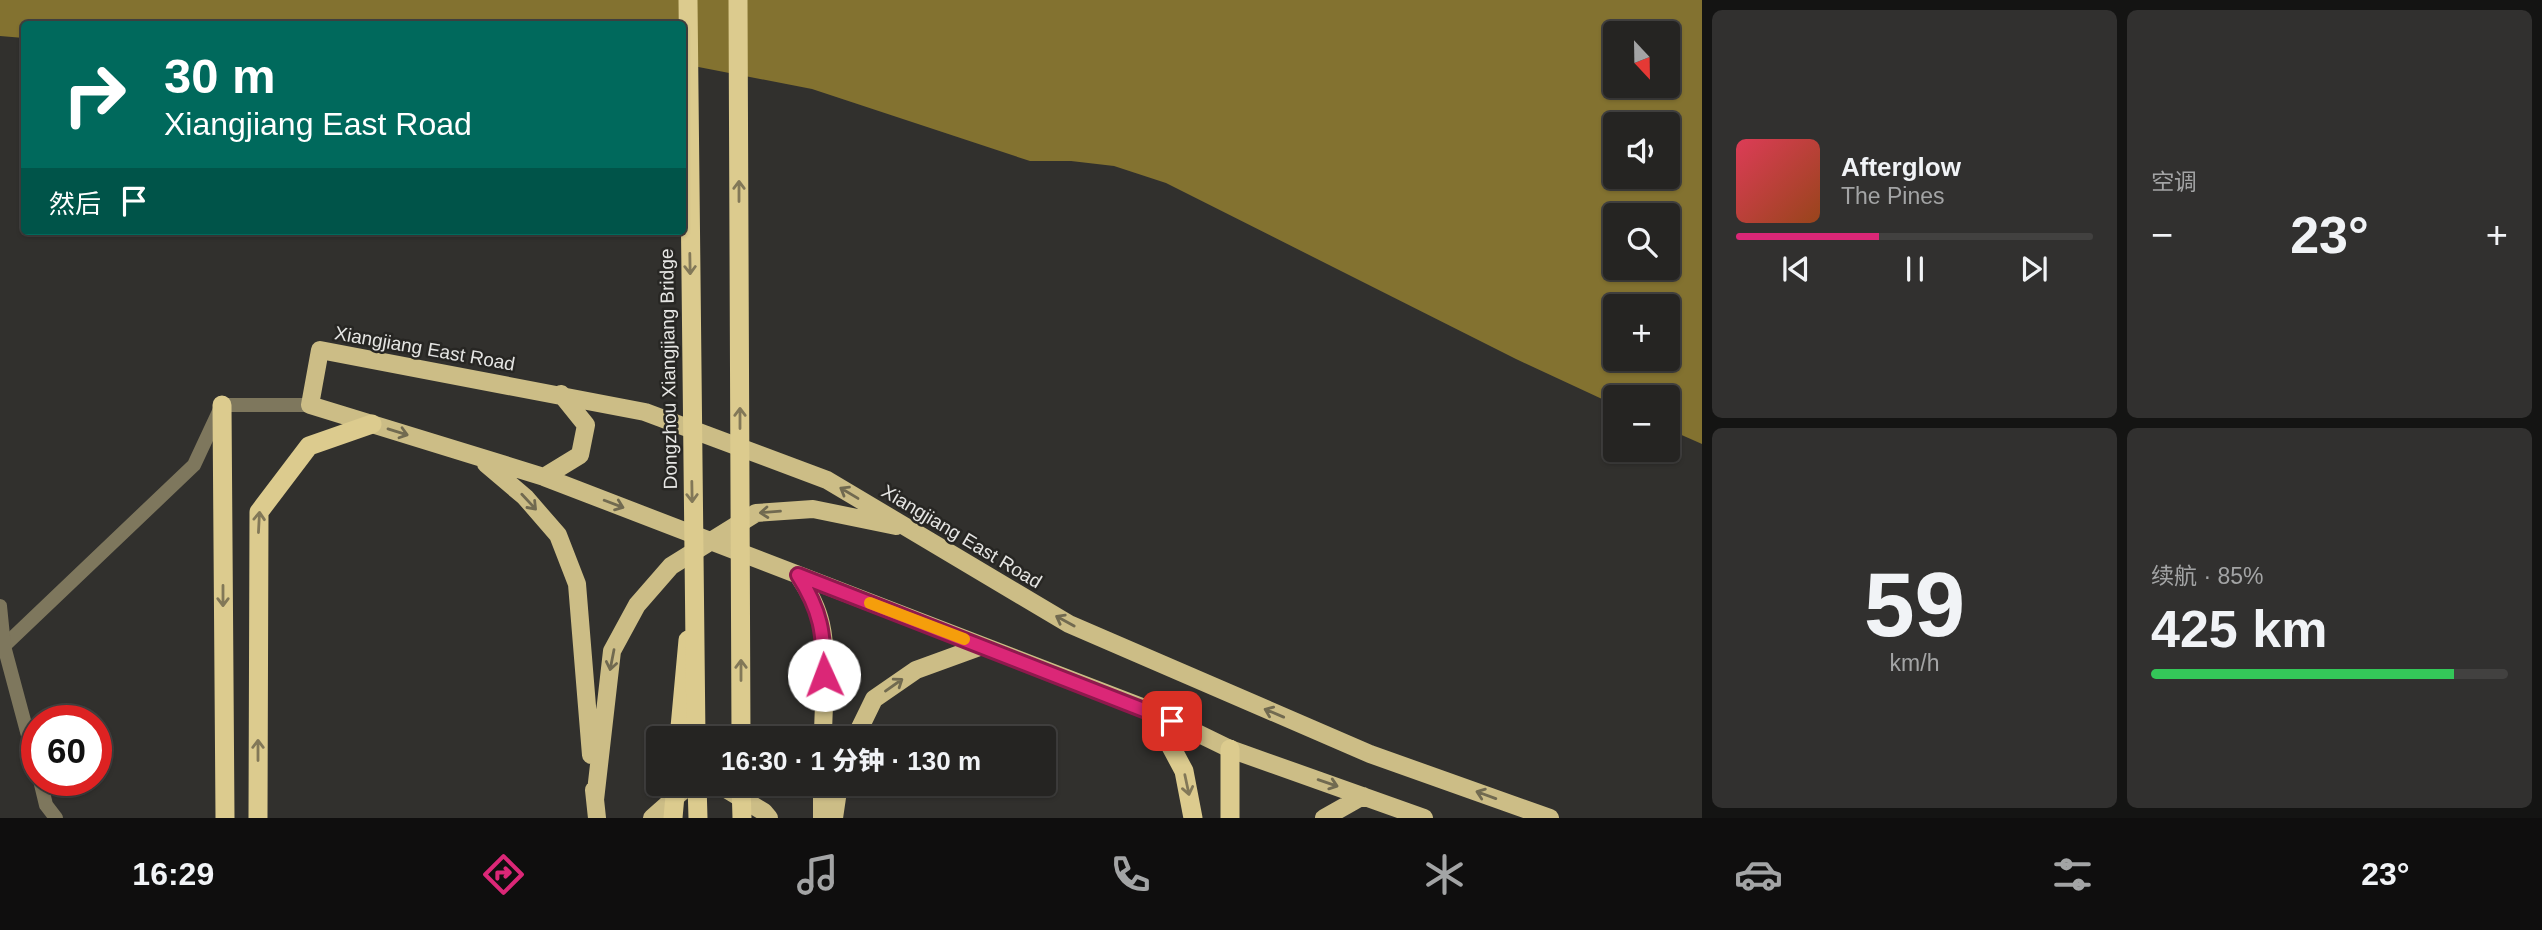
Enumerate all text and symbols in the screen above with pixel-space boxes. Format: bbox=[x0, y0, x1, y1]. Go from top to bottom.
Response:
north arrow bbox=[1603, 21, 1680, 98]
map controls bbox=[1603, 21, 1680, 462]
icon: right bbox=[49, 49, 140, 140]
text: 30 m bbox=[164, 49, 276, 103]
text: Xiangjiang East Road bbox=[164, 106, 472, 142]
button: sound bbox=[1603, 112, 1680, 189]
text: Afterglow bbox=[1841, 152, 1961, 182]
text: 空调 bbox=[2151, 169, 2197, 195]
one-way arrow bbox=[732, 180, 746, 203]
icon: arrive bbox=[115, 182, 153, 220]
text: The Pines bbox=[1841, 183, 1945, 209]
text: 然后 bbox=[49, 189, 101, 219]
button: search bbox=[1603, 203, 1680, 280]
text: 23° bbox=[2290, 206, 2369, 264]
text: − bbox=[2151, 214, 2173, 256]
text: + bbox=[2486, 214, 2508, 256]
street label: Dongzhou Xiangjiang Bridge bbox=[656, 248, 681, 490]
icon: previous bbox=[1777, 250, 1815, 288]
icon: pause bbox=[1896, 250, 1934, 288]
icon: next bbox=[2015, 250, 2053, 288]
one-way arrow bbox=[683, 252, 697, 275]
button: + bbox=[1603, 294, 1680, 371]
street label: Xiangjiang East Road bbox=[333, 322, 517, 375]
button: − bbox=[1603, 385, 1680, 462]
one-way arrow bbox=[733, 407, 747, 430]
one-way arrow bbox=[387, 427, 409, 440]
one-way arrow bbox=[685, 480, 699, 503]
street label: Xiangjiang East Road bbox=[878, 480, 1045, 592]
one-way arrow bbox=[839, 485, 859, 499]
one-way arrow bbox=[521, 493, 537, 511]
one-way arrow bbox=[603, 499, 625, 512]
one-way arrow bbox=[760, 506, 782, 519]
one-way arrow bbox=[253, 511, 266, 534]
text: 59 bbox=[1864, 554, 1965, 655]
text: 续航 · 85% bbox=[2151, 563, 2263, 589]
one-way arrow bbox=[216, 584, 230, 607]
text: 425 km bbox=[2151, 600, 2327, 658]
one-way arrow bbox=[1056, 614, 1076, 628]
position arrow bbox=[787, 638, 861, 712]
one-way arrow bbox=[604, 648, 618, 671]
text: km/h bbox=[1890, 650, 1939, 676]
one-way arrow bbox=[734, 659, 748, 682]
one-way arrow bbox=[884, 678, 903, 692]
pin bbox=[1142, 691, 1202, 751]
icon: arrive bbox=[1153, 702, 1191, 740]
speed limit sign: 60 bbox=[21, 705, 112, 796]
one-way arrow bbox=[1263, 706, 1285, 719]
one-way arrow bbox=[251, 739, 265, 762]
text: 16:30 · 1 分钟 · 130 m bbox=[721, 746, 981, 776]
one-way arrow bbox=[1180, 773, 1194, 796]
one-way arrow bbox=[1316, 778, 1338, 790]
one-way arrow bbox=[1475, 788, 1497, 800]
icon: directions bbox=[479, 850, 528, 899]
icon: music bbox=[793, 850, 842, 899]
icon: phone bbox=[1106, 850, 1155, 899]
icon: climate bbox=[1420, 850, 1469, 899]
icon: car bbox=[1734, 850, 1783, 899]
icon: filters bbox=[2048, 850, 2097, 899]
text: 16:29 bbox=[132, 856, 214, 892]
text: 23° bbox=[2361, 856, 2410, 892]

